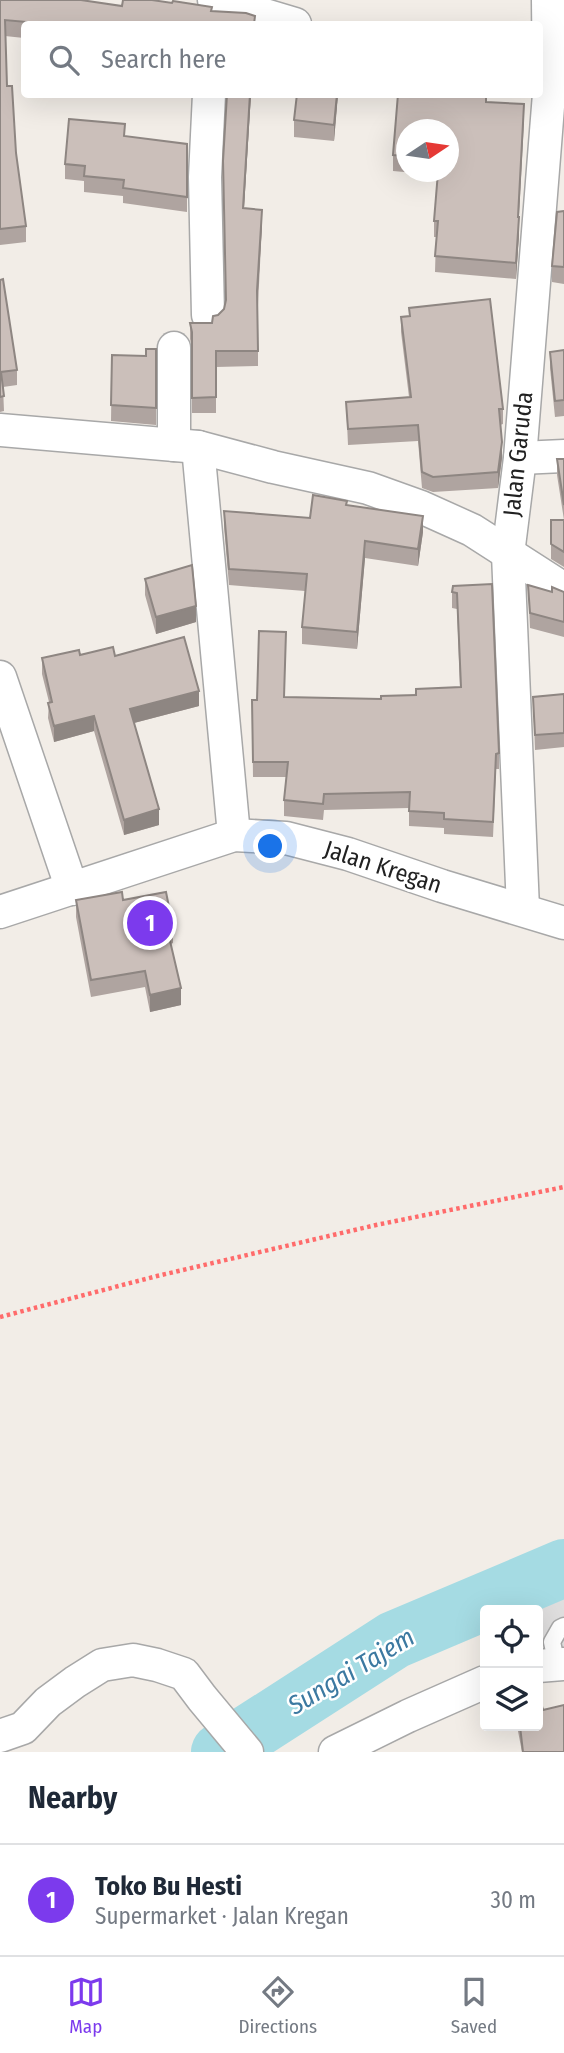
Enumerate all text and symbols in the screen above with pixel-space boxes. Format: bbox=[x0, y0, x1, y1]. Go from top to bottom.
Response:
search box bbox=[21, 21, 543, 98]
icon: search bbox=[45, 41, 83, 79]
text: Search here bbox=[101, 44, 226, 75]
north arrow bbox=[396, 119, 459, 182]
street label: Jalan Garuda bbox=[498, 390, 538, 518]
your location bbox=[253, 829, 287, 863]
street label: Jalan Kregan bbox=[321, 835, 445, 899]
pin: 1 bbox=[127, 897, 173, 949]
map controls bbox=[480, 1605, 543, 1731]
button: locate bbox=[480, 1605, 543, 1668]
water label: Sungai Tajem bbox=[281, 1622, 420, 1722]
button: layers bbox=[480, 1668, 543, 1731]
text: Nearby bbox=[28, 1780, 117, 1816]
text: Toko Bu Hesti bbox=[95, 1871, 242, 1902]
text: 1 bbox=[46, 1886, 56, 1914]
text: 30 m bbox=[491, 1886, 536, 1914]
text: Supermarket · Jalan Kregan bbox=[95, 1902, 349, 1930]
tab: Map bbox=[67, 1973, 105, 2038]
tab: Directions bbox=[239, 1973, 317, 2038]
tab: Saved bbox=[451, 1973, 497, 2038]

